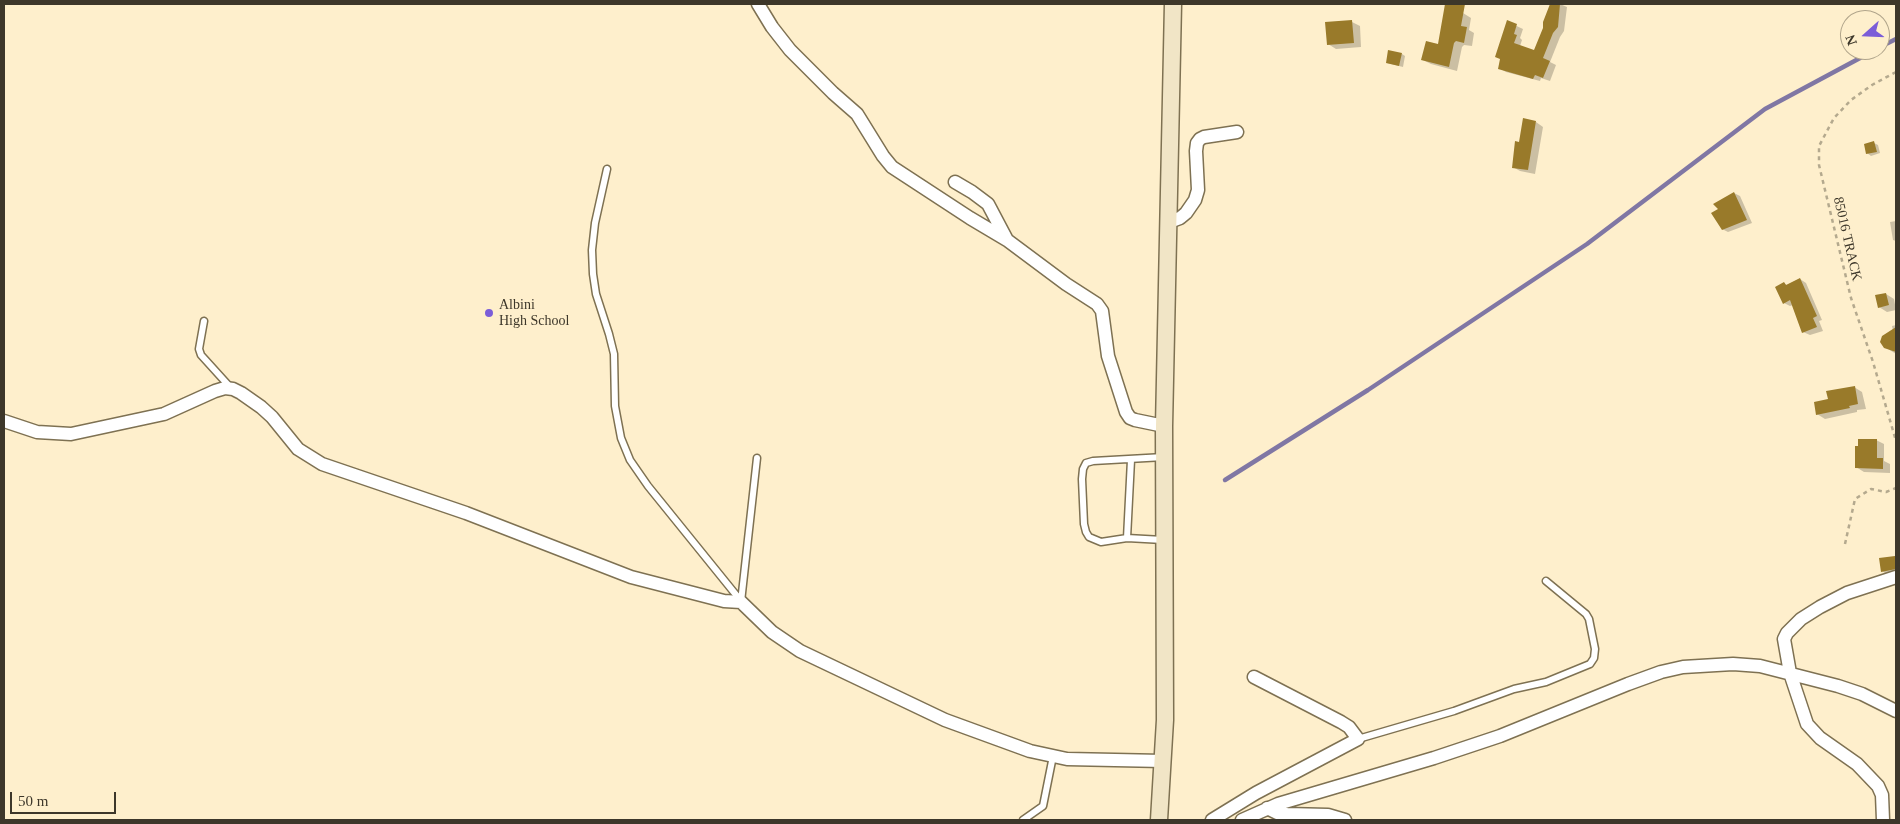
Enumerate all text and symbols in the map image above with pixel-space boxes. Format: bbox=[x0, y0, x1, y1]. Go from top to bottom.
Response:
north arrow bbox=[1840, 10, 1890, 60]
text: N bbox=[1843, 33, 1860, 47]
street label: 85016 TRACK bbox=[1829, 195, 1865, 283]
place label: Albini High School bbox=[499, 297, 569, 330]
marker: Albini High School bbox=[483, 307, 495, 319]
scale bar bbox=[12, 782, 119, 814]
text: 50 m bbox=[18, 793, 48, 809]

